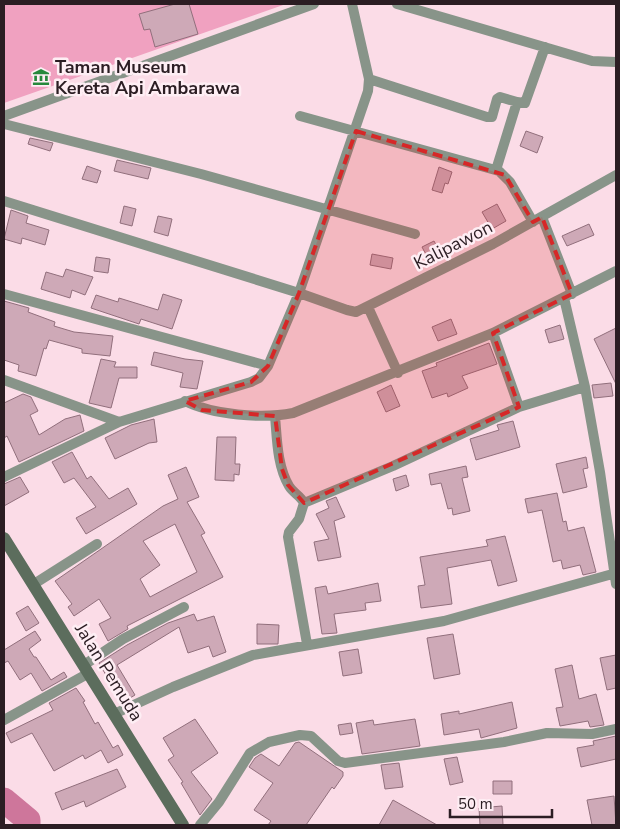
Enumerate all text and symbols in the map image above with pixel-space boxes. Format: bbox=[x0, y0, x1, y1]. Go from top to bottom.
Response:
place label: Taman Museum Kereta Api Ambarawa bbox=[55, 55, 240, 100]
museum icon: Taman Museum Kereta Api Ambarawa bbox=[31, 67, 51, 87]
street label: Kalipawon bbox=[409, 215, 497, 275]
street label: Jalan Pemuda bbox=[69, 618, 149, 726]
scale bar bbox=[450, 786, 552, 818]
text: 50 m bbox=[458, 794, 493, 814]

